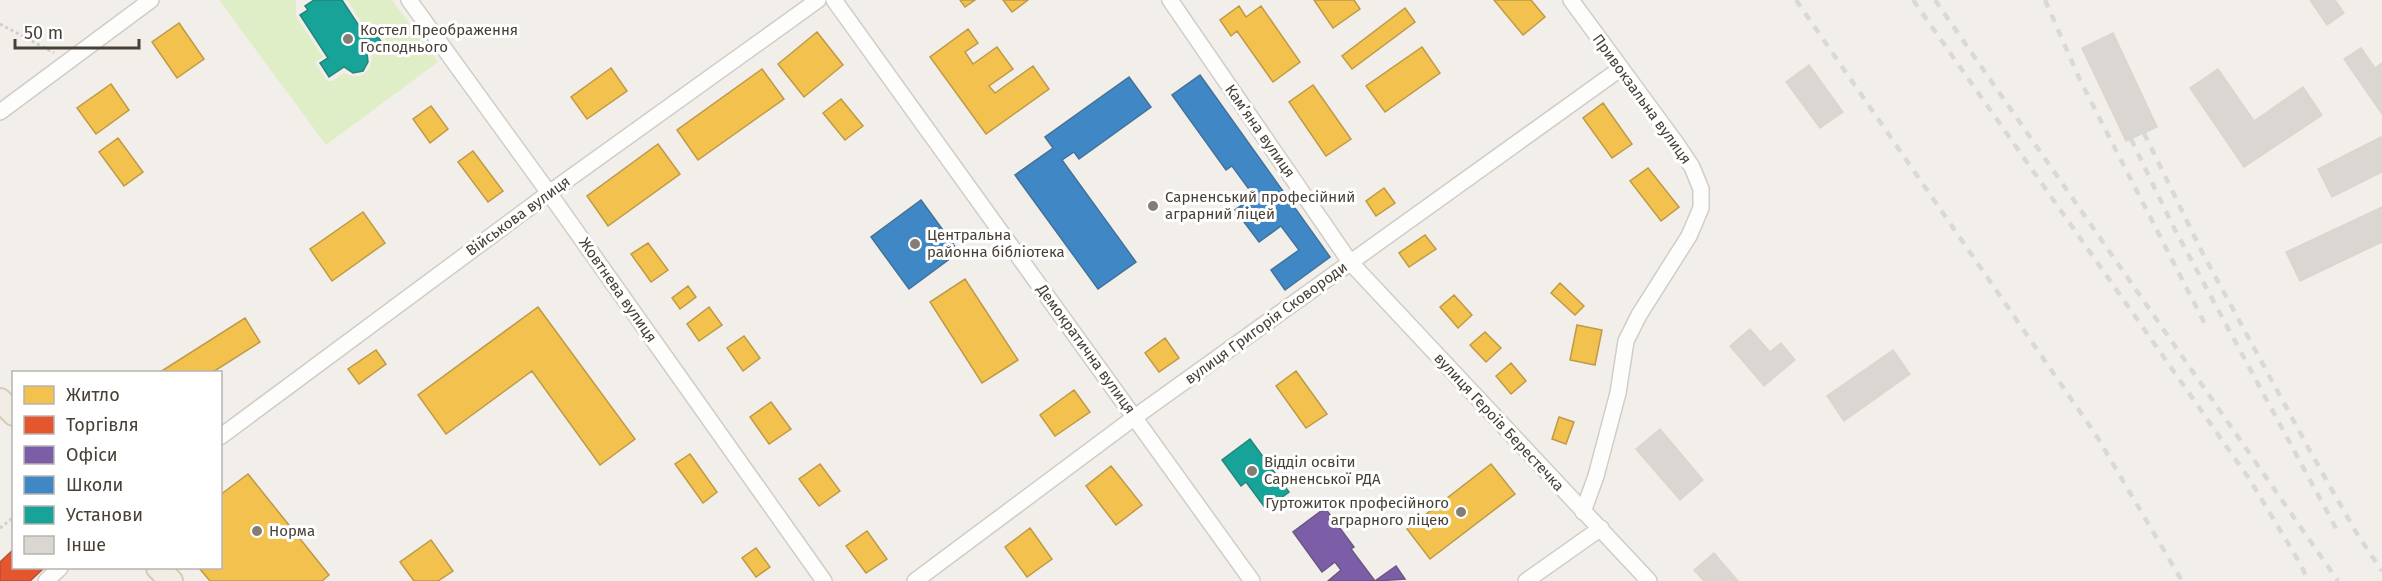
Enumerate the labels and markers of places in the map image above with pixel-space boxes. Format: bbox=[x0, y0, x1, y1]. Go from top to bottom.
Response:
place label: Костел Преображення Господнього bbox=[360, 21, 518, 56]
marker: Костел Преображення Господнього bbox=[341, 32, 355, 46]
place label: Сарненський професійний аграрний ліцей bbox=[1165, 188, 1355, 223]
marker: Сарненський професійний аграрний ліцей bbox=[1146, 199, 1160, 213]
place label: Центральна районна бібліотека bbox=[927, 226, 1065, 261]
marker: Центральна районна бібліотека bbox=[908, 237, 922, 251]
place label: Відділ освіти Сарненської РДА bbox=[1264, 453, 1381, 488]
marker: Відділ освіти Сарненської РДА bbox=[1245, 464, 1259, 478]
place label: Гуртожиток професійного аграрного ліцею bbox=[1265, 494, 1449, 529]
marker: Гуртожиток професійного аграрного ліцею bbox=[1454, 505, 1468, 519]
place label: Норма bbox=[269, 522, 315, 540]
marker: Норма bbox=[250, 524, 264, 538]

